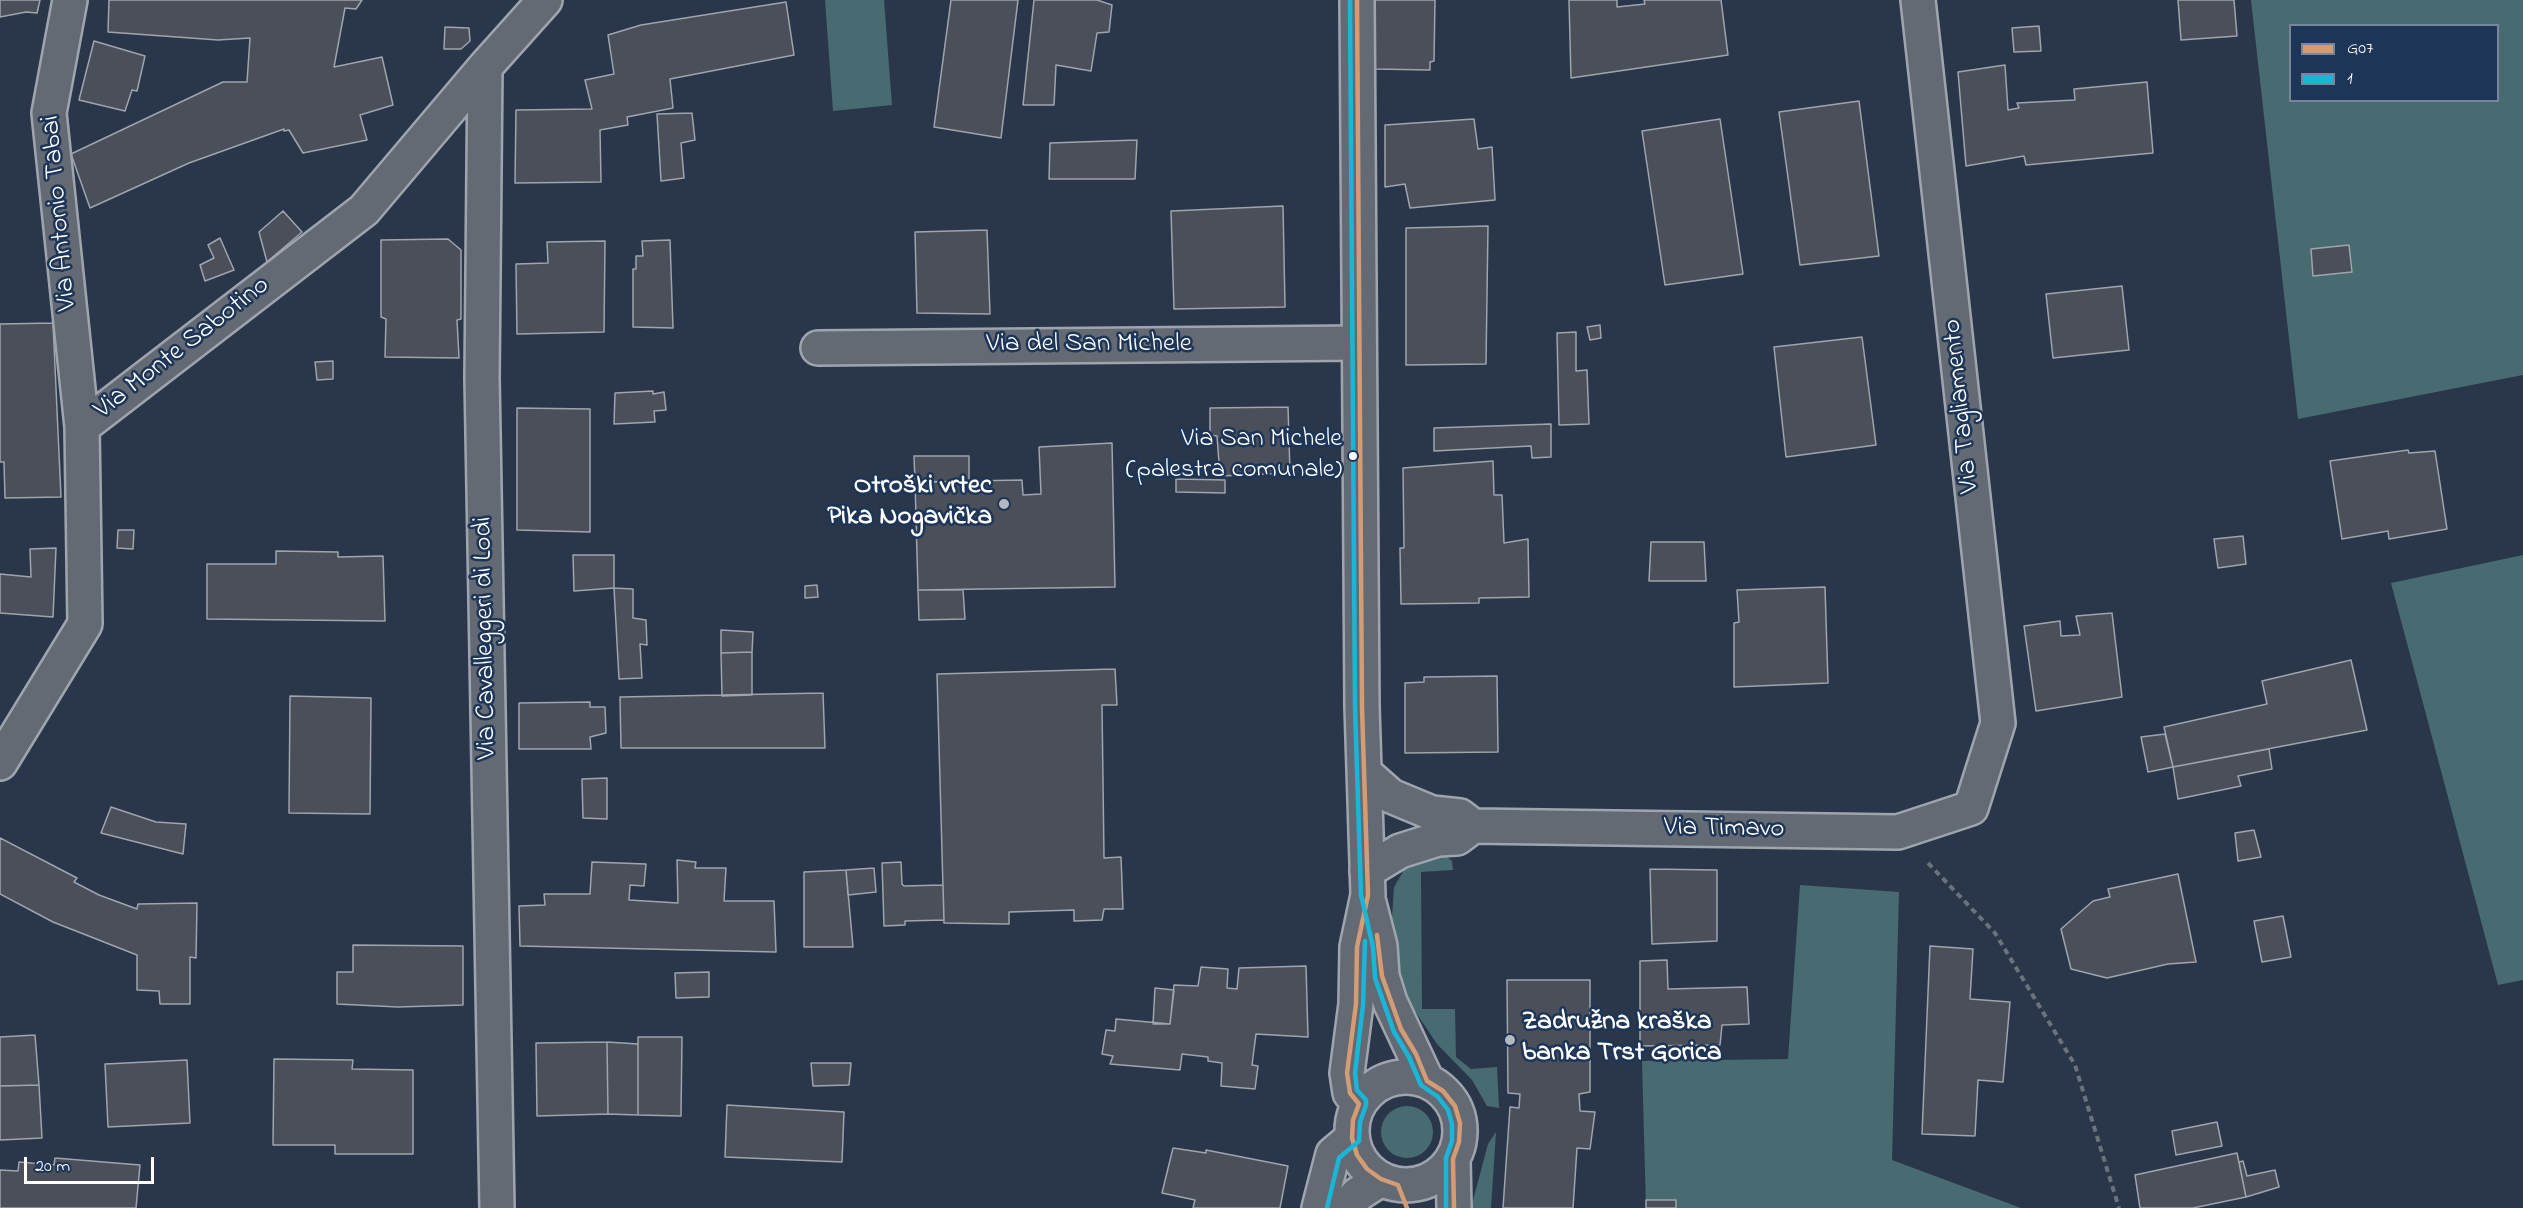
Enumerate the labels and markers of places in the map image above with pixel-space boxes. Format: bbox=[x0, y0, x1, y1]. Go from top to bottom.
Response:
place label: Via San Michele (palestra comunale) bbox=[1126, 425, 1342, 486]
marker: Via San Michele (palestra comunale) bbox=[1347, 450, 1359, 462]
place label: Otroški vrtec Pika Nogavička bbox=[827, 472, 992, 535]
marker: Otroški vrtec Pika Nogavička bbox=[997, 497, 1011, 511]
place label: Zadružna kraška banka Trst Gorica bbox=[1522, 1008, 1721, 1071]
marker: Zadružna kraška banka Trst Gorica bbox=[1503, 1033, 1517, 1047]

